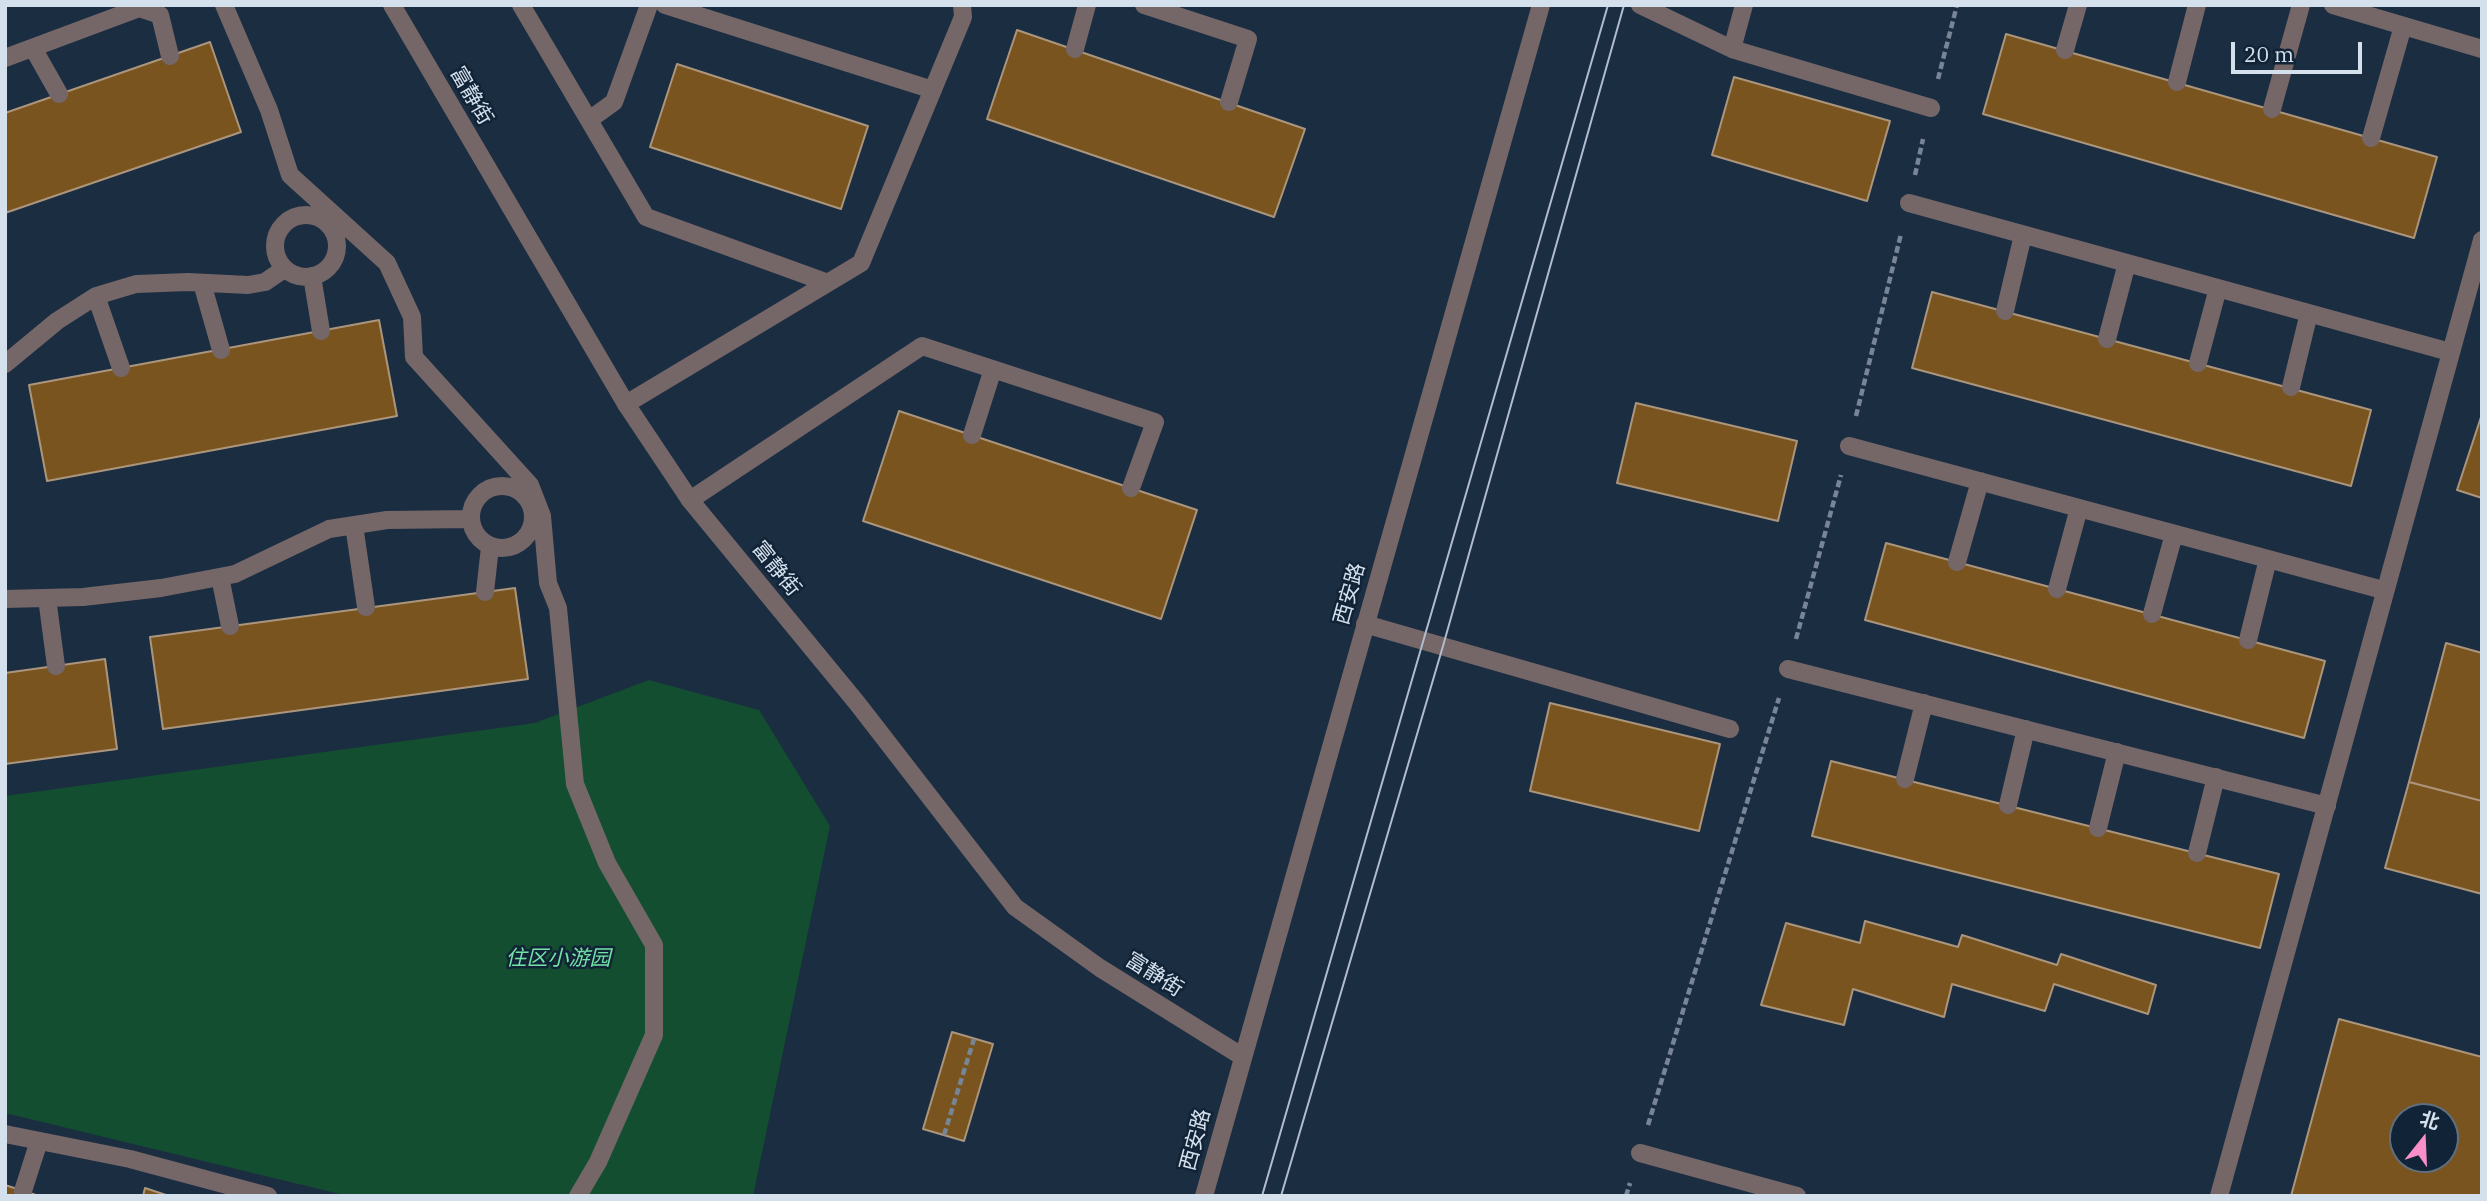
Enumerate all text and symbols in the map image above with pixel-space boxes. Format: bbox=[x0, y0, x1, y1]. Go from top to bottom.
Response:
scale bar bbox=[2235, 28, 2366, 72]
text: 20 m bbox=[2244, 40, 2294, 68]
street label: 富静街 bbox=[444, 62, 498, 130]
street label: 富静街 bbox=[746, 537, 806, 601]
street label: 西安路 bbox=[1329, 560, 1371, 628]
park label: 住区小游园 bbox=[506, 946, 610, 972]
street label: 富静街 bbox=[1121, 948, 1187, 1002]
north arrow bbox=[2389, 1103, 2459, 1173]
street label: 西安路 bbox=[1176, 1106, 1216, 1174]
text: 北 bbox=[2417, 1106, 2443, 1134]

